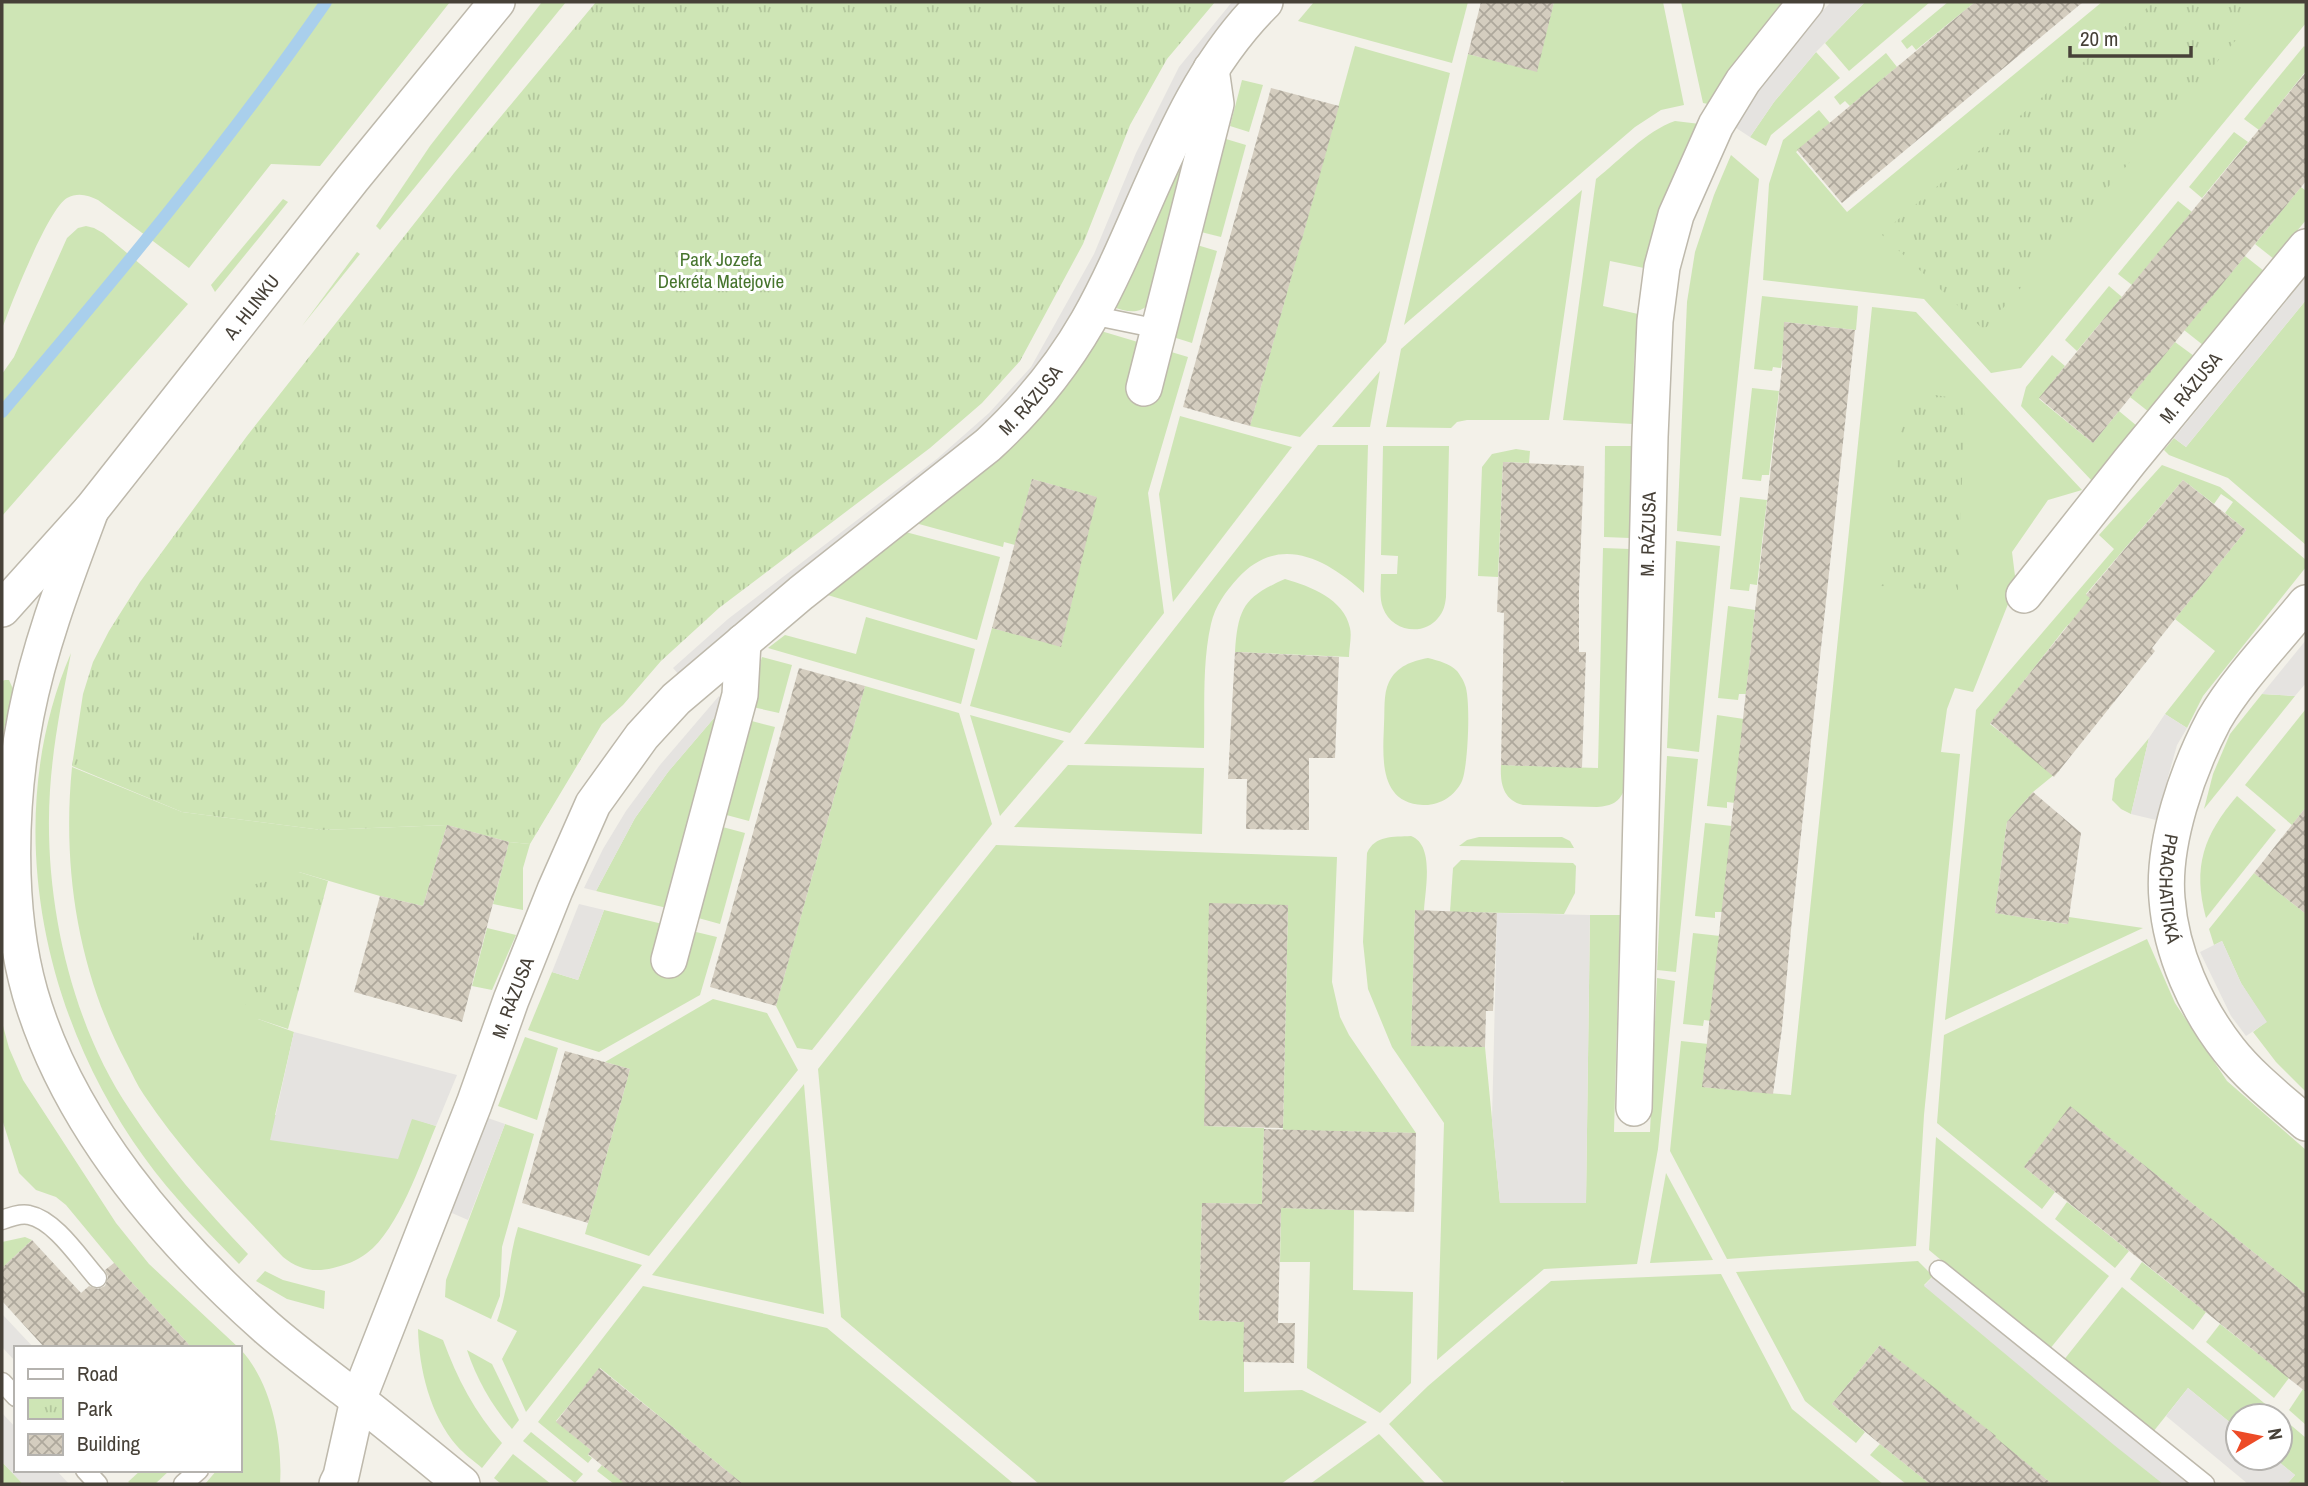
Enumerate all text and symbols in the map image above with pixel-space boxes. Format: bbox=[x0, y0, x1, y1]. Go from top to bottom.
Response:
scale bar bbox=[2070, 14, 2191, 58]
text: 20 m bbox=[2080, 24, 2118, 53]
park label: Park Jozefa Dekréta Matejovie bbox=[658, 246, 784, 294]
street label: A. HLINKU bbox=[217, 269, 285, 346]
street label: M. RÁZUSA bbox=[2153, 346, 2228, 429]
street label: M. RÁZUSA bbox=[993, 359, 1068, 441]
street label: M. RÁZUSA bbox=[1634, 491, 1662, 577]
street label: PRACHATICKÁ bbox=[2153, 832, 2187, 947]
street label: M. RÁZUSA bbox=[485, 953, 540, 1042]
legend bbox=[14, 1346, 242, 1472]
text: Road bbox=[77, 1359, 118, 1388]
text: Park bbox=[77, 1394, 113, 1423]
north arrow bbox=[2224, 1402, 2294, 1472]
text: N bbox=[2262, 1426, 2290, 1442]
text: Building bbox=[77, 1429, 141, 1458]

